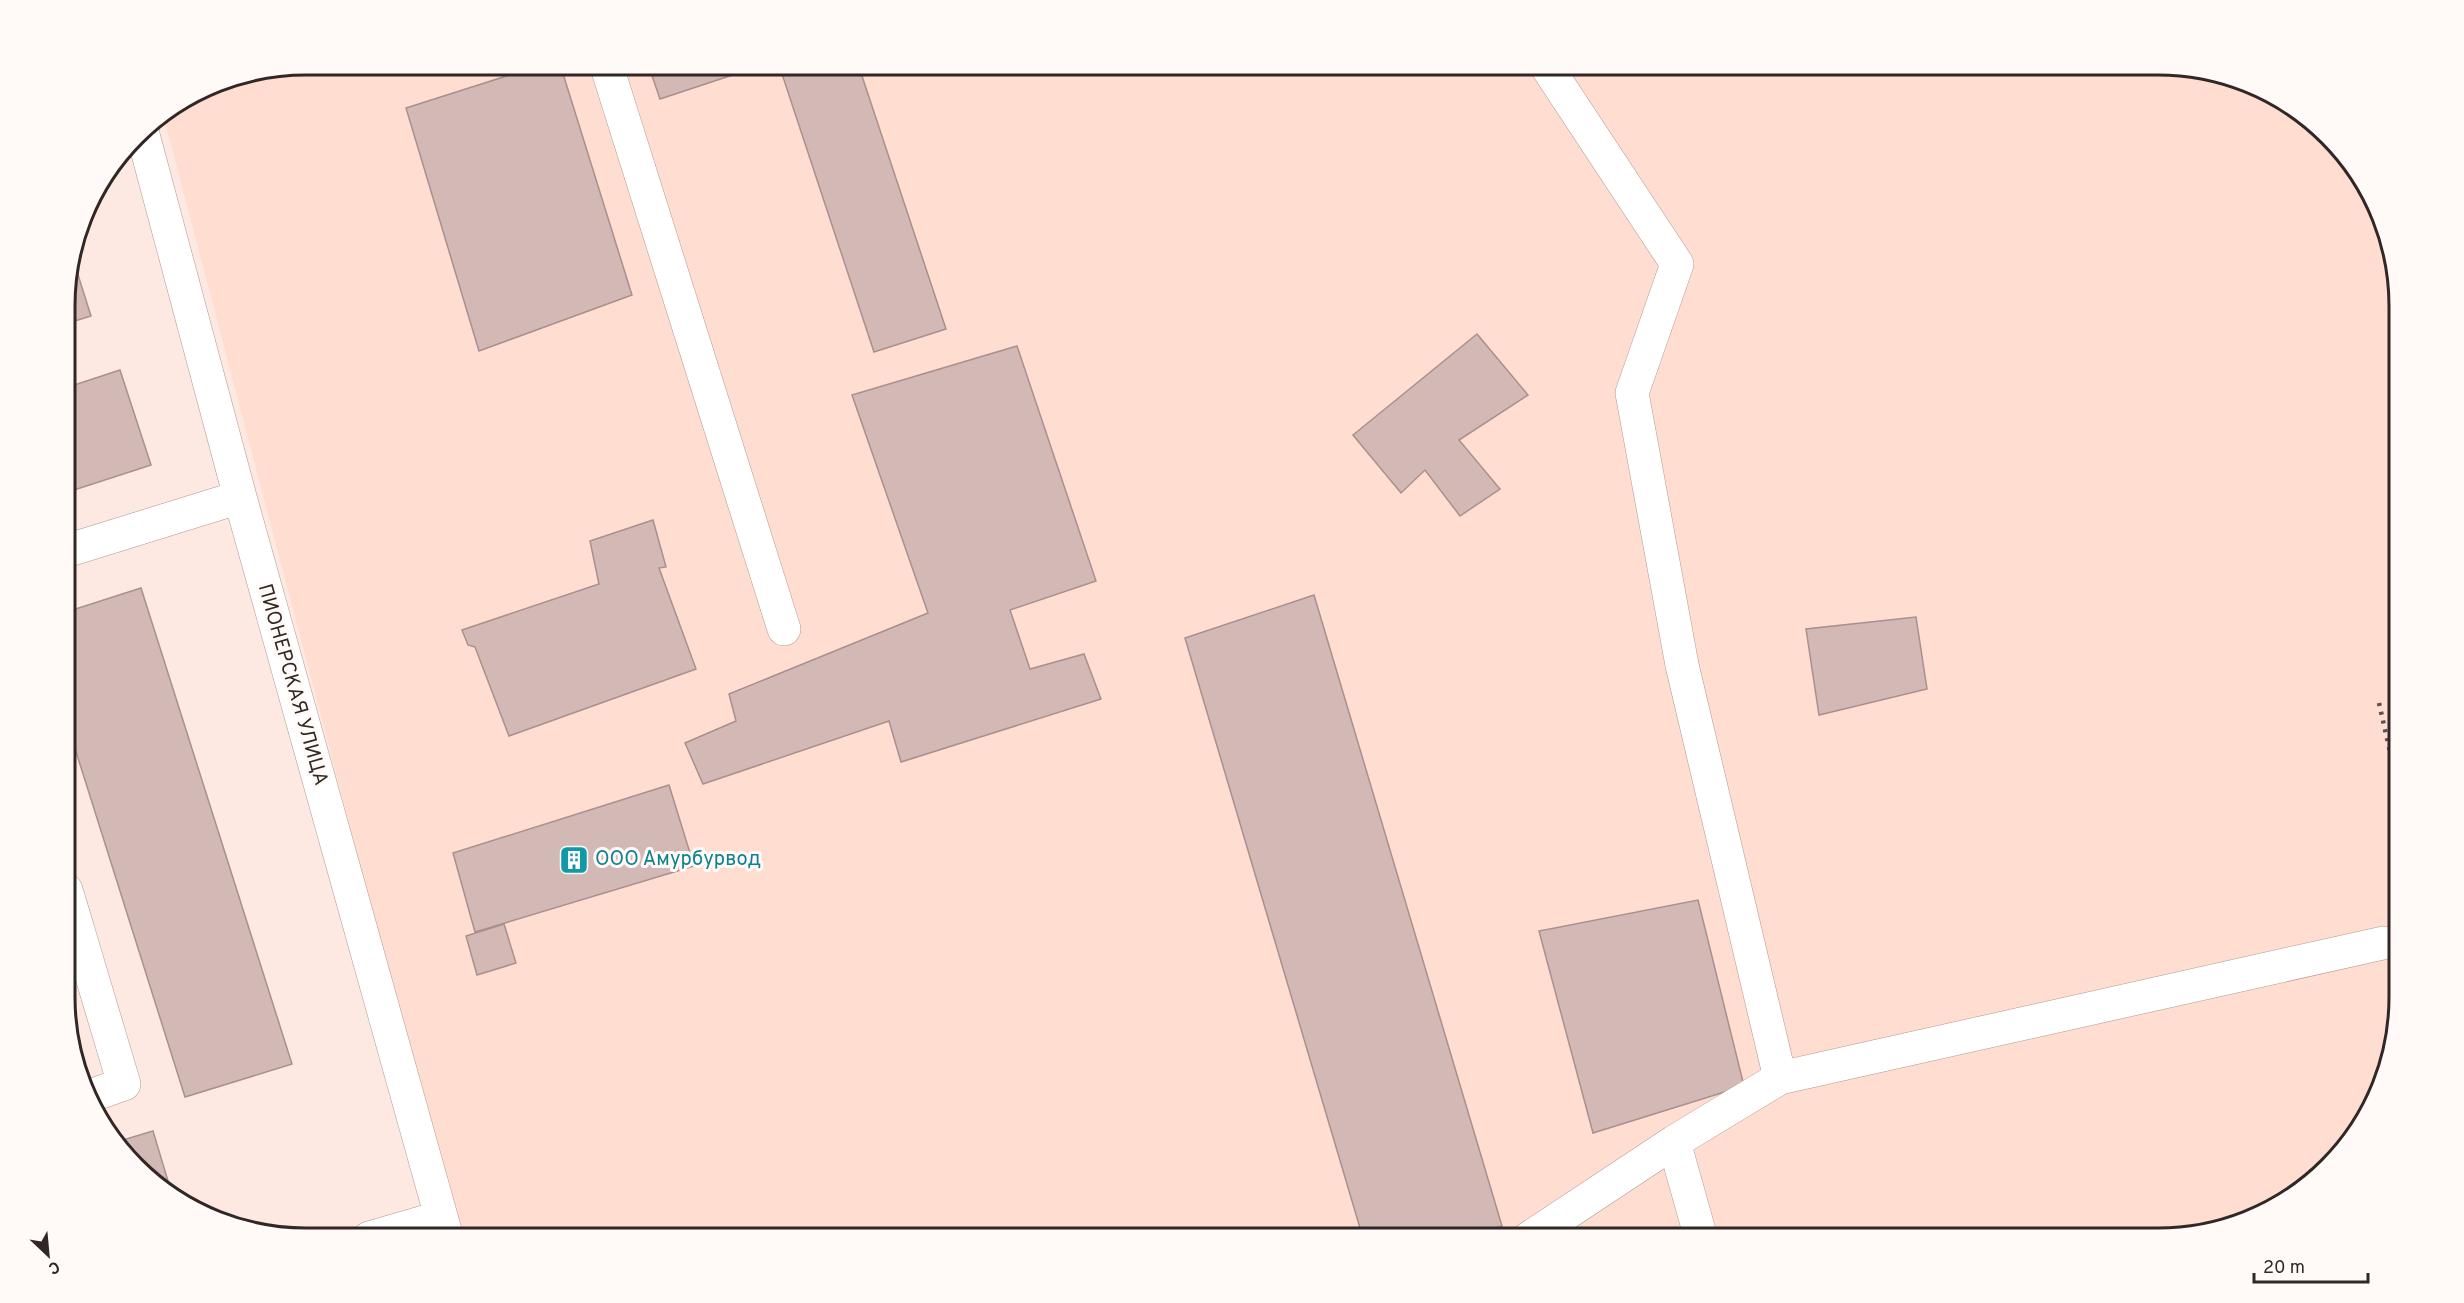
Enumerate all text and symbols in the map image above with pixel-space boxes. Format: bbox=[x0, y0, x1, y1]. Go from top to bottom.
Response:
street label: ПИОНЕРСКАЯ УЛИЦА bbox=[251, 581, 333, 789]
building icon: ООО Амурбурвод bbox=[558, 844, 590, 876]
place label: ООО Амурбурвод bbox=[595, 847, 761, 873]
north arrow bbox=[18, 1225, 78, 1285]
scale bar bbox=[2254, 1246, 2368, 1284]
text: С bbox=[45, 1255, 63, 1278]
text: 20 m bbox=[2263, 1257, 2305, 1280]

